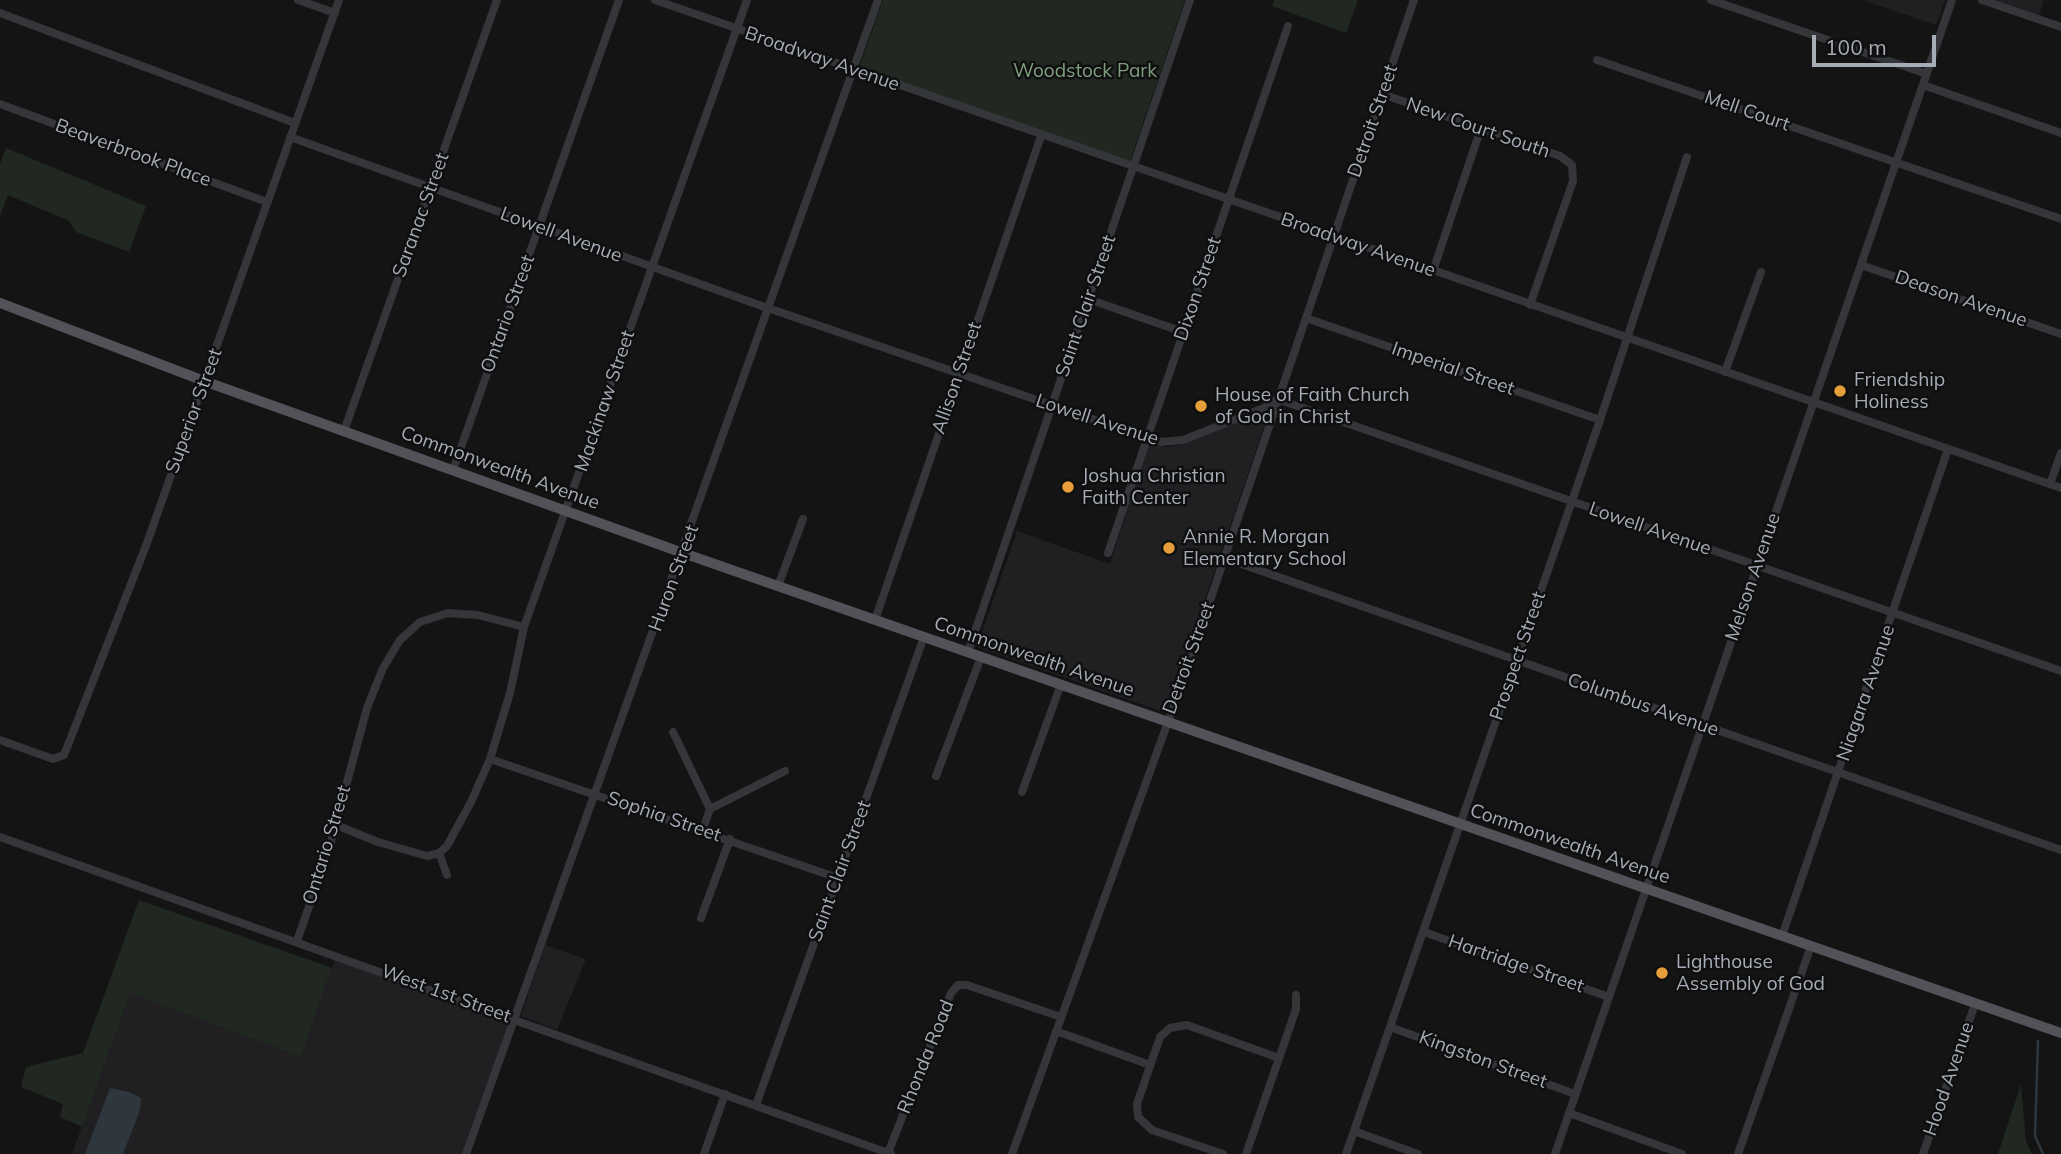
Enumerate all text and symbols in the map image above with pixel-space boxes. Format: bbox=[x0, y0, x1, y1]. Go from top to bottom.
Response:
scale bar bbox=[1816, 21, 1940, 65]
street label: Broadway Avenue bbox=[742, 22, 902, 96]
text: 100 m bbox=[1825, 34, 1887, 60]
park label: Woodstock Park bbox=[1013, 60, 1157, 82]
street label: Detroit Street bbox=[1343, 62, 1403, 180]
street label: Mell Court bbox=[1701, 86, 1793, 136]
street label: New Court South bbox=[1403, 93, 1553, 163]
street label: Beaverbrook Place bbox=[52, 114, 214, 192]
street label: Saranac Street bbox=[388, 150, 454, 280]
street label: Lowell Avenue bbox=[497, 202, 625, 268]
street label: Broadway Avenue bbox=[1278, 208, 1438, 282]
street label: Saint Clair Street bbox=[1051, 232, 1121, 380]
street label: Dixon Street bbox=[1170, 234, 1226, 344]
street label: Ontario Street bbox=[476, 252, 540, 376]
street label: Deason Avenue bbox=[1892, 266, 2030, 332]
street label: Allison Street bbox=[927, 319, 987, 437]
street label: Mackinaw Street bbox=[570, 327, 640, 475]
street label: Imperial Street bbox=[1389, 337, 1517, 401]
street label: Superior Street bbox=[161, 345, 227, 477]
place label: Friendship Holiness bbox=[1854, 369, 1945, 413]
marker: Friendship Holiness bbox=[1832, 383, 1848, 399]
place label: House of Faith Church of God in Christ bbox=[1215, 384, 1410, 428]
street label: Lowell Avenue bbox=[1033, 389, 1161, 451]
marker: House of Faith Church of God in Christ bbox=[1193, 398, 1209, 414]
street label: Commonwealth Avenue bbox=[397, 421, 603, 515]
place label: Joshua Christian Faith Center bbox=[1082, 465, 1226, 509]
marker: Joshua Christian Faith Center bbox=[1060, 479, 1076, 495]
street label: Lowell Avenue bbox=[1586, 497, 1714, 561]
street label: Melson Avenue bbox=[1720, 510, 1786, 644]
street label: Huron Street bbox=[644, 522, 704, 634]
place label: Annie R. Morgan Elementary School bbox=[1183, 526, 1346, 570]
marker: Annie R. Morgan Elementary School bbox=[1161, 540, 1177, 556]
street label: Prospect Street bbox=[1485, 589, 1551, 723]
street label: Detroit Street bbox=[1158, 599, 1220, 717]
street label: Commonwealth Avenue bbox=[931, 612, 1137, 702]
street label: Niagara Avenue bbox=[1832, 622, 1900, 764]
street label: Columbus Avenue bbox=[1564, 668, 1722, 742]
street label: Ontario Street bbox=[298, 783, 356, 907]
street label: Sophia Street bbox=[604, 787, 724, 847]
street label: Saint Clair Street bbox=[804, 797, 876, 945]
street label: Commonwealth Avenue bbox=[1467, 799, 1673, 889]
street label: Hartridge Street bbox=[1445, 930, 1587, 998]
place label: Lighthouse Assembly of God bbox=[1676, 951, 1825, 995]
street label: West 1st Street bbox=[378, 960, 514, 1028]
marker: Lighthouse Assembly of God bbox=[1654, 965, 1670, 981]
street label: Rhonda Road bbox=[893, 997, 959, 1117]
street label: Hood Avenue bbox=[1919, 1019, 1979, 1139]
street label: Kingston Street bbox=[1416, 1026, 1550, 1094]

